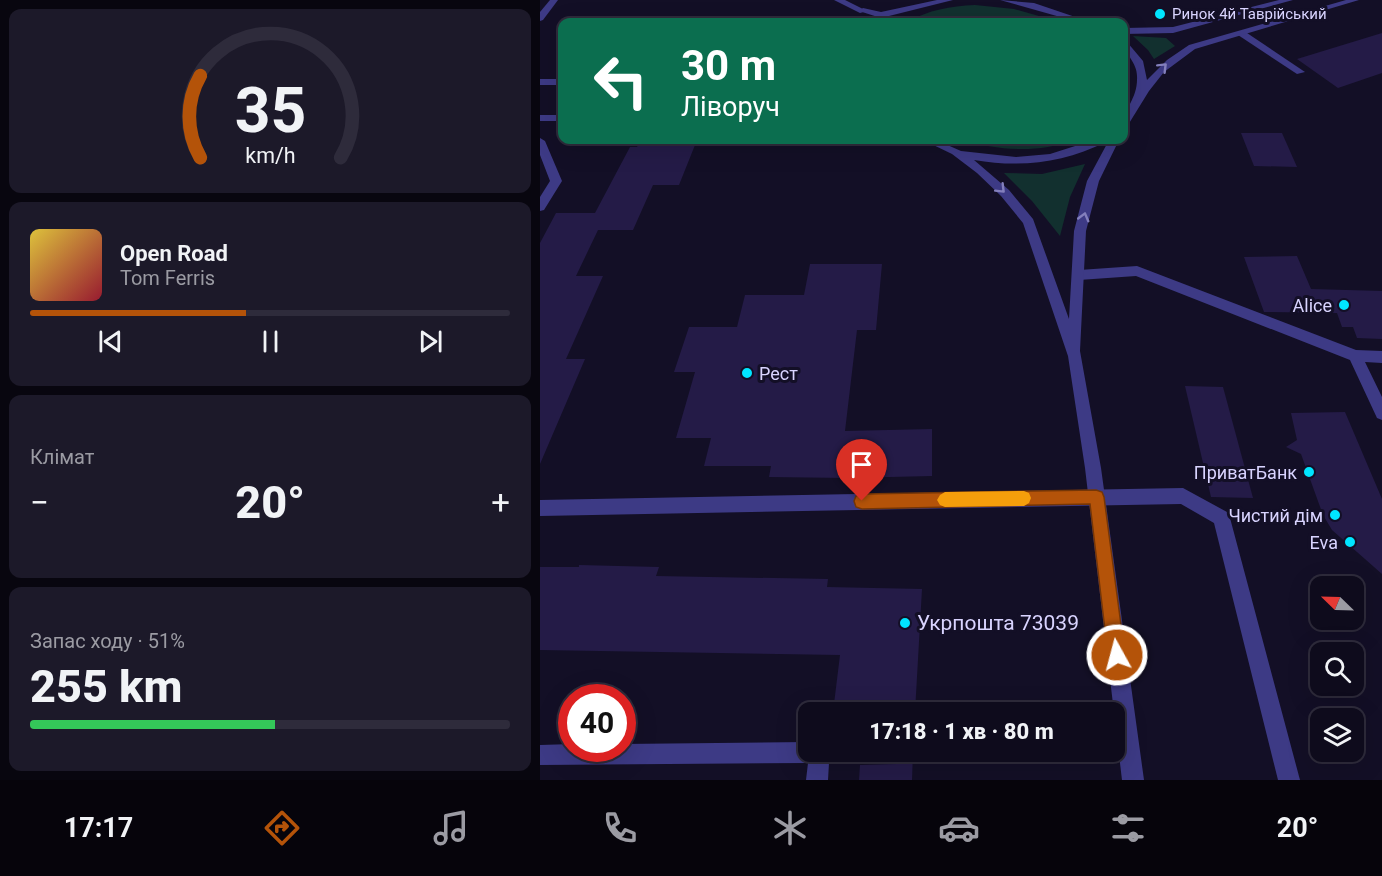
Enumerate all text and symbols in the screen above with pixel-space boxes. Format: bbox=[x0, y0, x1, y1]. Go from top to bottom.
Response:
place label: Ринок 4й Таврійський bbox=[1172, 5, 1327, 23]
marker: Ринок 4й Таврійський bbox=[1153, 7, 1167, 21]
text: 30 m bbox=[681, 41, 776, 90]
icon: left bbox=[582, 42, 660, 120]
one-way arrow bbox=[1155, 64, 1166, 75]
text: 35 bbox=[234, 74, 306, 147]
text: Ліворуч bbox=[681, 91, 780, 123]
text: km/h bbox=[245, 143, 295, 168]
one-way arrow bbox=[994, 183, 1005, 193]
one-way arrow bbox=[1076, 212, 1089, 222]
text: Open Road bbox=[120, 241, 228, 266]
text: Tom Ferris bbox=[120, 266, 215, 290]
place label: Alice bbox=[1293, 295, 1332, 316]
marker: Alice bbox=[1337, 298, 1351, 312]
icon: previous bbox=[94, 325, 127, 358]
icon: pause bbox=[254, 325, 287, 358]
icon: next bbox=[414, 325, 447, 358]
place label: Рест bbox=[759, 363, 798, 384]
marker: Рест bbox=[740, 366, 754, 380]
pin bbox=[836, 439, 887, 501]
text: Клімат bbox=[30, 445, 94, 469]
icon: arrive bbox=[845, 448, 878, 481]
place label: ПриватБанк bbox=[1194, 462, 1297, 483]
marker: ПриватБанк bbox=[1302, 465, 1316, 479]
text: 20° bbox=[235, 476, 305, 529]
text: − bbox=[30, 483, 49, 522]
text: + bbox=[491, 483, 510, 522]
place label: Чистий дім bbox=[1228, 505, 1323, 526]
marker: Чистий дім bbox=[1328, 508, 1342, 522]
place label: Eva bbox=[1310, 532, 1338, 553]
marker: Eva bbox=[1343, 535, 1357, 549]
north arrow bbox=[1310, 576, 1364, 630]
map controls bbox=[1310, 576, 1364, 762]
place label: Укрпошта 73039 bbox=[917, 611, 1079, 635]
marker: Укрпошта 73039 bbox=[898, 616, 912, 630]
position arrow bbox=[1085, 623, 1149, 687]
text: Запас ходу · 51% bbox=[30, 629, 185, 653]
button: search bbox=[1310, 642, 1364, 696]
text: 255 km bbox=[30, 660, 182, 713]
speed limit sign: 40 bbox=[558, 684, 636, 762]
button: layers bbox=[1310, 708, 1364, 762]
text: 17:18 · 1 хв · 80 m bbox=[869, 719, 1054, 744]
icon: directions bbox=[261, 807, 303, 849]
icon: music bbox=[430, 807, 472, 849]
icon: phone bbox=[599, 807, 641, 849]
icon: climate bbox=[769, 807, 811, 849]
icon: car bbox=[938, 807, 980, 849]
icon: filters bbox=[1107, 807, 1149, 849]
text: 17:17 bbox=[64, 812, 133, 844]
text: 20° bbox=[1277, 812, 1318, 844]

